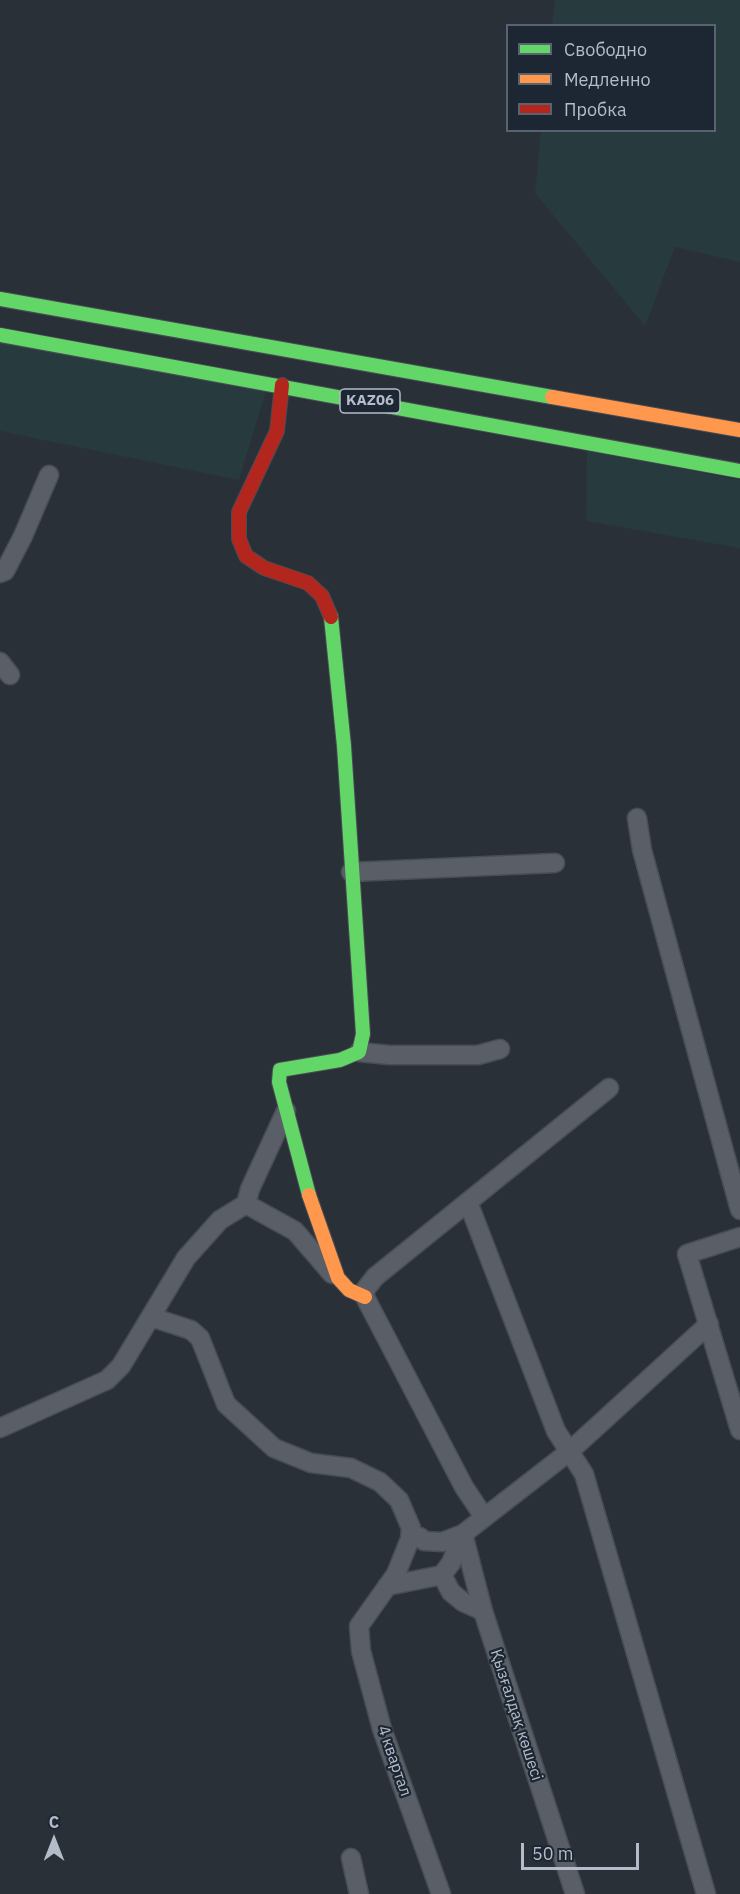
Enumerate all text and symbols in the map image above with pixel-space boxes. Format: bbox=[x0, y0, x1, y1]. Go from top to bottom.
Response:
legend bbox=[506, 24, 716, 132]
text: Свободно bbox=[564, 38, 647, 61]
text: Медленно bbox=[564, 68, 651, 91]
text: Пробка bbox=[564, 98, 627, 121]
road number: KАZ06 bbox=[340, 389, 400, 413]
street label: Қызғалдақ көшесі bbox=[486, 1647, 546, 1783]
street label: 4 квартал bbox=[373, 1723, 415, 1799]
north arrow bbox=[24, 1810, 84, 1870]
text: С bbox=[49, 1812, 59, 1832]
scale bar bbox=[524, 1831, 642, 1869]
text: 50 m bbox=[532, 1842, 574, 1865]

